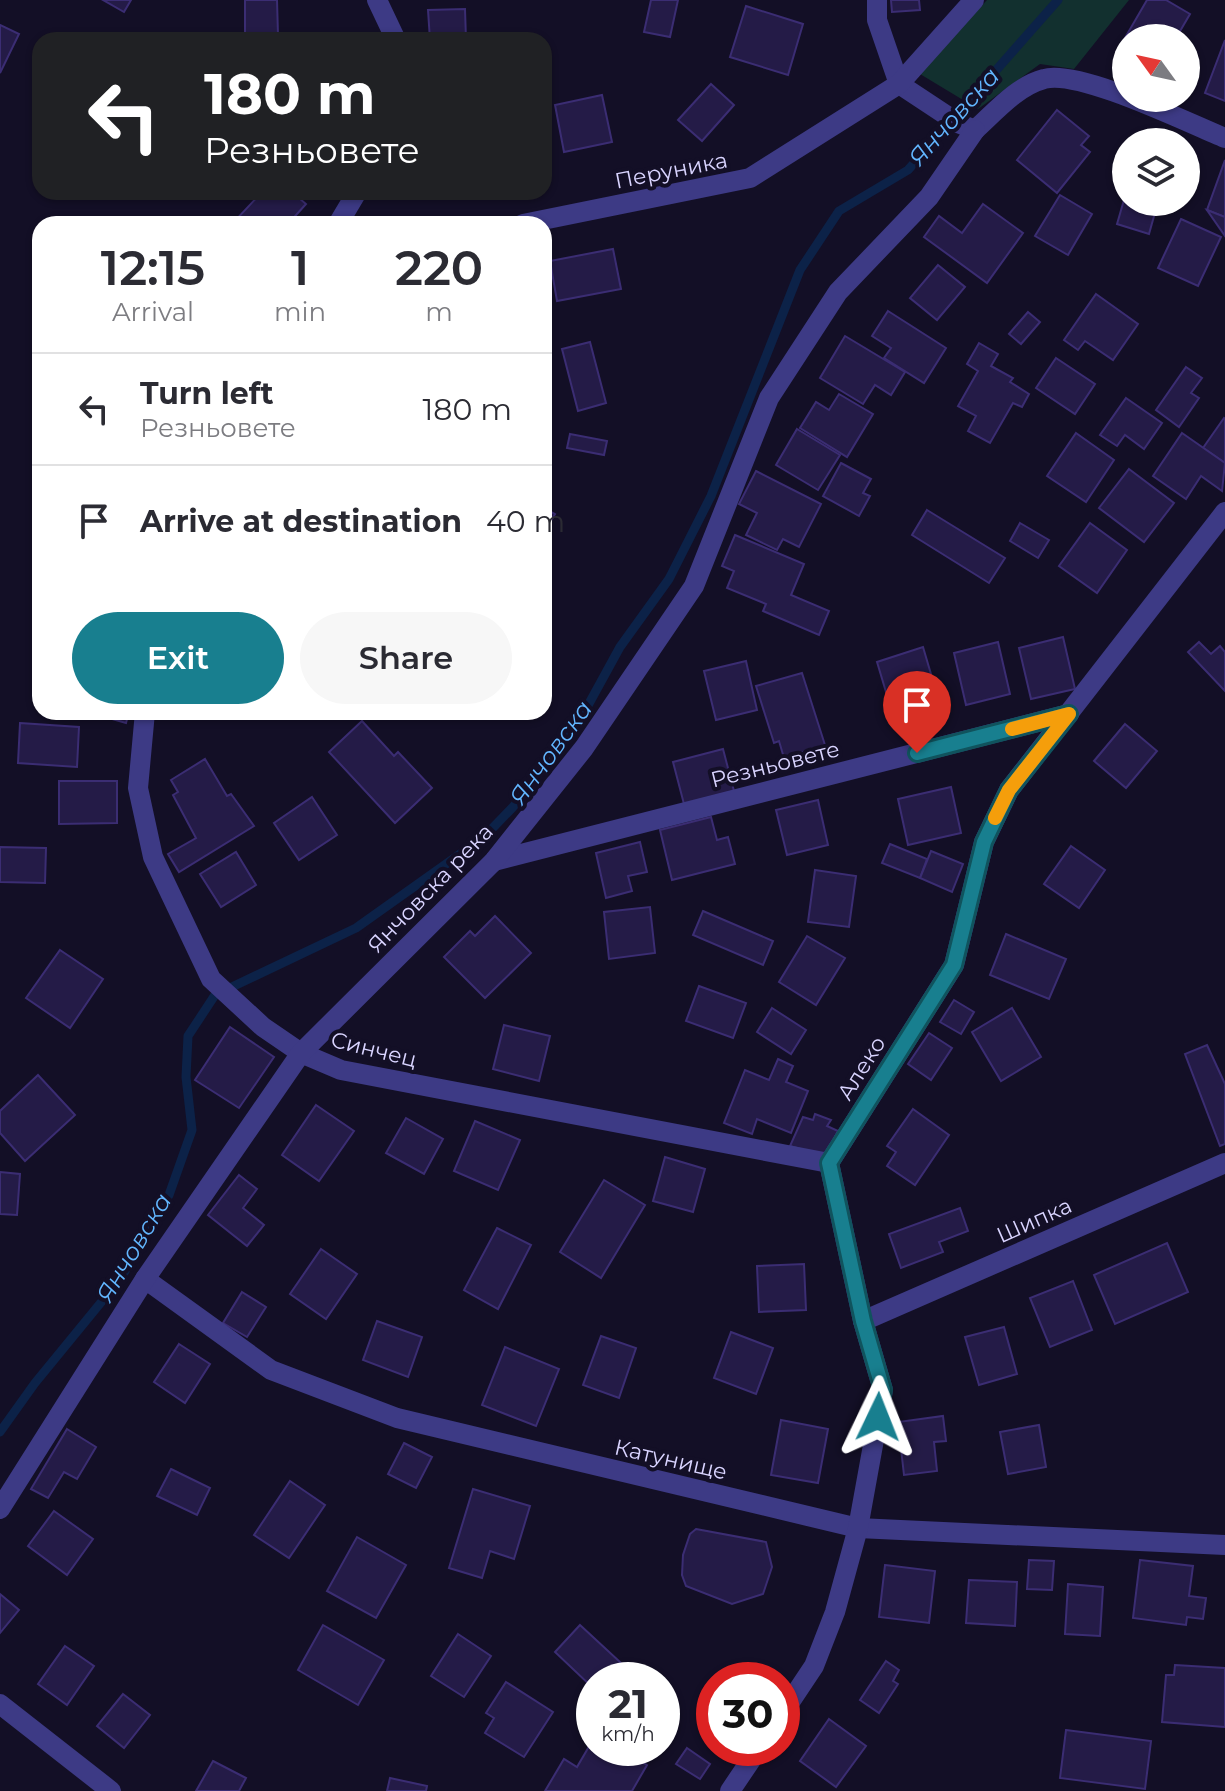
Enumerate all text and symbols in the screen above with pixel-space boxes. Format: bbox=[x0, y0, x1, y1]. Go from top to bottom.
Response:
north arrow bbox=[1112, 24, 1200, 112]
map controls bbox=[1112, 24, 1200, 216]
text: 180 m bbox=[204, 60, 376, 128]
water label: Янчовска bbox=[902, 62, 1005, 172]
icon: left bbox=[72, 64, 176, 168]
text: Резньовете bbox=[204, 128, 420, 172]
button: layers bbox=[1112, 128, 1200, 216]
street label: Перуника bbox=[612, 146, 730, 195]
text: 12:15 bbox=[101, 239, 205, 297]
text: 1 bbox=[291, 239, 309, 297]
text: 220 bbox=[395, 239, 483, 297]
text: Arrival bbox=[112, 296, 194, 328]
text: min bbox=[274, 296, 326, 328]
text: m bbox=[425, 296, 453, 328]
text: Turn left bbox=[140, 375, 273, 412]
icon: left bbox=[72, 387, 116, 431]
text: 180 m bbox=[422, 391, 512, 428]
text: Резньовете bbox=[140, 412, 296, 444]
icon: arrive bbox=[72, 499, 116, 543]
text: Arrive at destination bbox=[140, 503, 462, 540]
text: 40 m bbox=[486, 503, 565, 540]
button: Exit bbox=[72, 612, 284, 704]
button: Share bbox=[300, 612, 512, 704]
pin bbox=[883, 671, 951, 753]
icon: arrive bbox=[895, 683, 939, 727]
water label: Янчовска bbox=[503, 695, 598, 811]
street label: Резньовете bbox=[708, 735, 842, 794]
street label: Янчовска река bbox=[362, 818, 499, 959]
street label: Синчец bbox=[328, 1026, 420, 1073]
street label: Алеко bbox=[831, 1031, 891, 1105]
water label: Янчовска bbox=[90, 1188, 177, 1308]
street label: Шипка bbox=[992, 1192, 1076, 1249]
position arrow bbox=[836, 1375, 920, 1459]
street label: Катунище bbox=[612, 1433, 730, 1486]
speed limit sign: 30 bbox=[696, 1662, 800, 1766]
text: 21 bbox=[608, 1679, 648, 1728]
text: km/h bbox=[601, 1722, 655, 1746]

